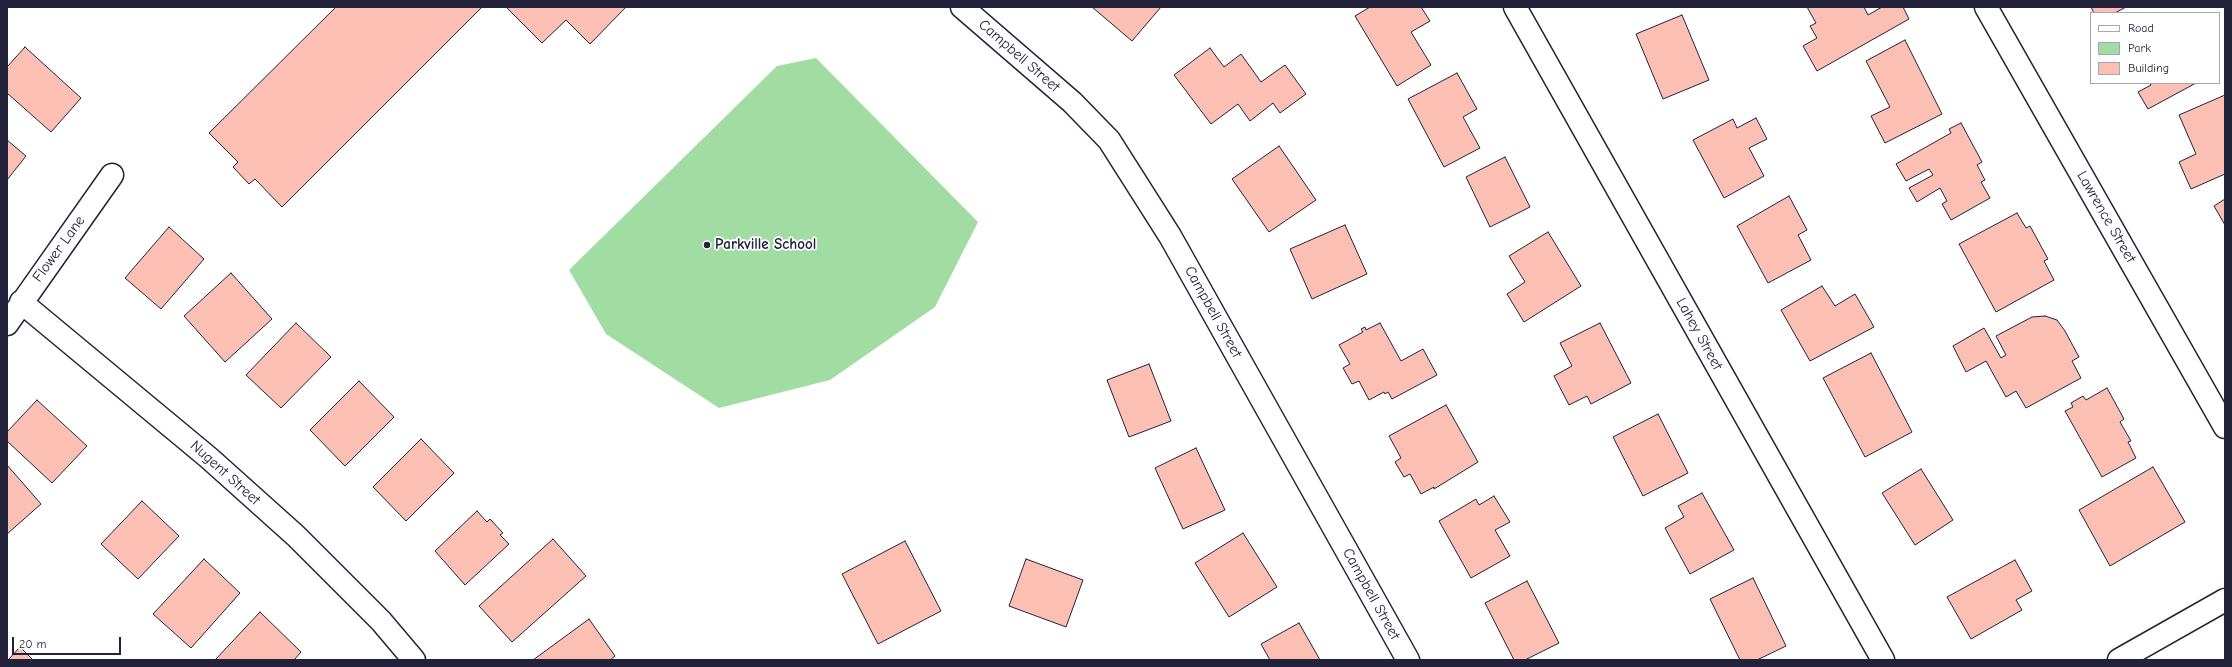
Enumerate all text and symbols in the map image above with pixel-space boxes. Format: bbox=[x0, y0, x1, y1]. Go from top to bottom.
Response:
legend bbox=[2090, 12, 2220, 84]
street label: Campbell Street bbox=[975, 16, 1063, 96]
text: Road bbox=[2128, 21, 2154, 35]
text: Park bbox=[2128, 41, 2151, 55]
text: Building bbox=[2128, 61, 2169, 75]
street label: Lawrence Street bbox=[2073, 168, 2139, 266]
street label: Flower Lane bbox=[29, 212, 89, 286]
place label: Parkville School bbox=[715, 236, 816, 254]
marker: Parkville School bbox=[702, 240, 712, 250]
street label: Campbell Street bbox=[1180, 263, 1246, 361]
street label: Lahey Street bbox=[1672, 295, 1726, 373]
street label: Nugent Street bbox=[186, 437, 264, 509]
street label: Campbell Street bbox=[1338, 545, 1404, 643]
scale bar bbox=[14, 629, 123, 655]
text: 20 m bbox=[19, 637, 47, 651]

